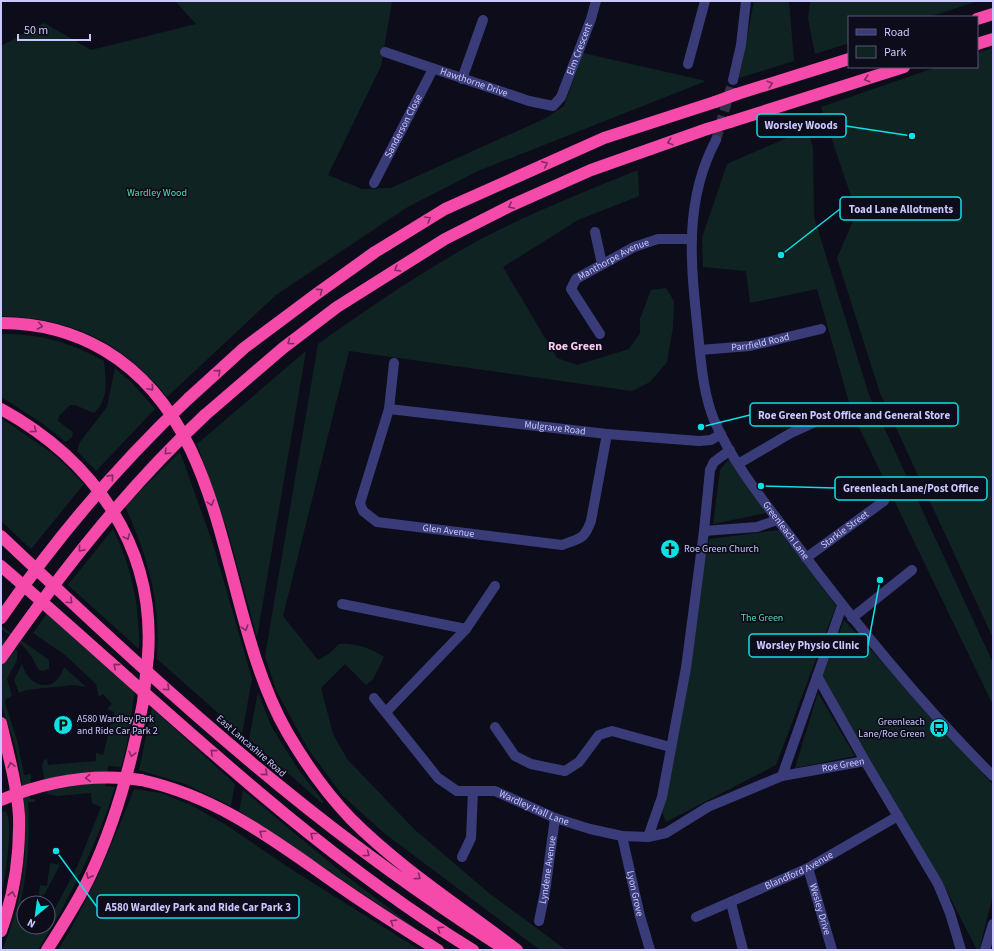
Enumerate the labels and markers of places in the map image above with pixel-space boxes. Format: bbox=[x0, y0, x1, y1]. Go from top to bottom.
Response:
callout: Worsley Woods bbox=[757, 114, 846, 137]
callout: Toad Lane Allotments bbox=[840, 197, 961, 220]
callout: Roe Green Post Office and General Store bbox=[750, 403, 958, 426]
callout: Greenleach Lane/Post Office bbox=[835, 477, 987, 500]
church icon: Roe Green Church bbox=[659, 538, 681, 560]
place label: Roe Green Church bbox=[684, 542, 759, 556]
callout: Worsley Physio Clinic bbox=[749, 634, 868, 657]
place label: A580 Wardley Park and Ride Car Park 2 bbox=[77, 712, 158, 738]
parking icon: A580 Wardley Park and Ride Car Park 2 bbox=[52, 714, 74, 736]
place label: Greenleach Lane/Roe Green bbox=[858, 715, 925, 741]
bus stop icon: Greenleach Lane/Roe Green bbox=[928, 717, 950, 739]
callout: A580 Wardley Park and Ride Car Park 3 bbox=[97, 895, 299, 918]

